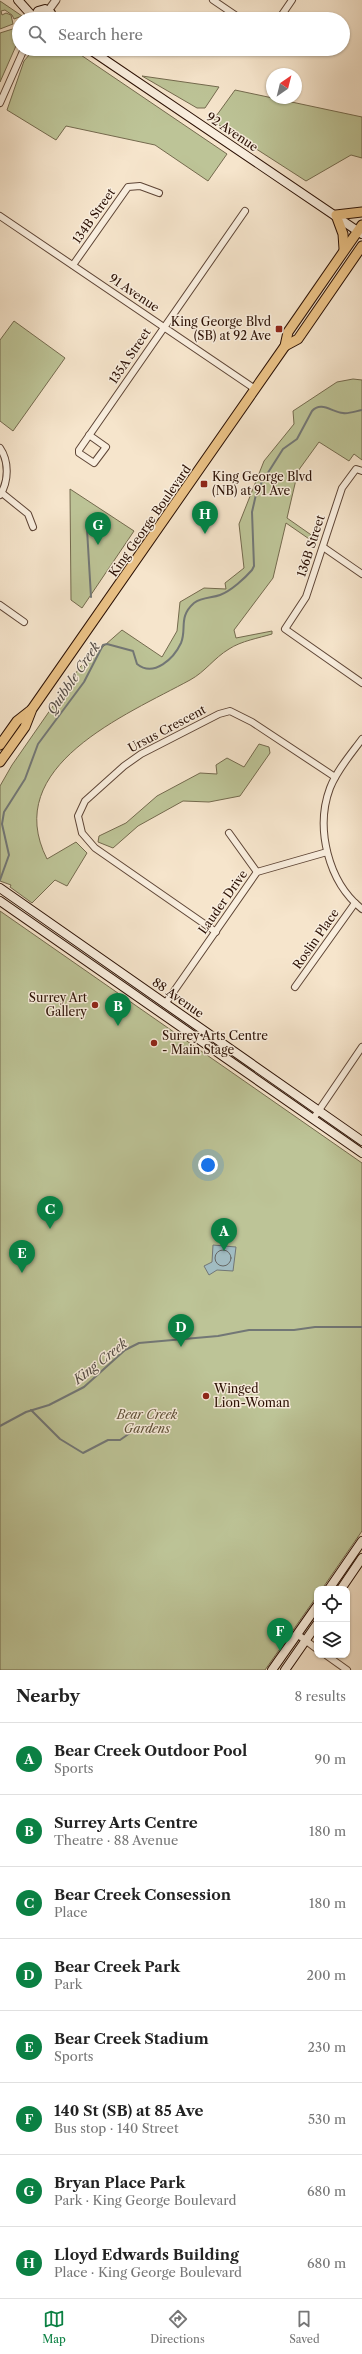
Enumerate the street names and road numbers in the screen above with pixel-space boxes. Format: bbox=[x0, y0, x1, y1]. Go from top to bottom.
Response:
street label: 92 Avenue bbox=[203, 109, 261, 155]
street label: 134B Street bbox=[69, 185, 119, 246]
street label: 91 Avenue bbox=[106, 270, 163, 315]
street label: 135A Street bbox=[106, 324, 154, 386]
street label: King George Boulevard bbox=[105, 461, 194, 579]
street label: 136B Street bbox=[293, 512, 328, 579]
street label: Ursus Crescent bbox=[125, 701, 209, 755]
street label: Lauder Drive bbox=[195, 867, 250, 937]
street label: Roslin Place bbox=[289, 906, 342, 972]
street label: 88 Avenue bbox=[150, 974, 207, 1021]

